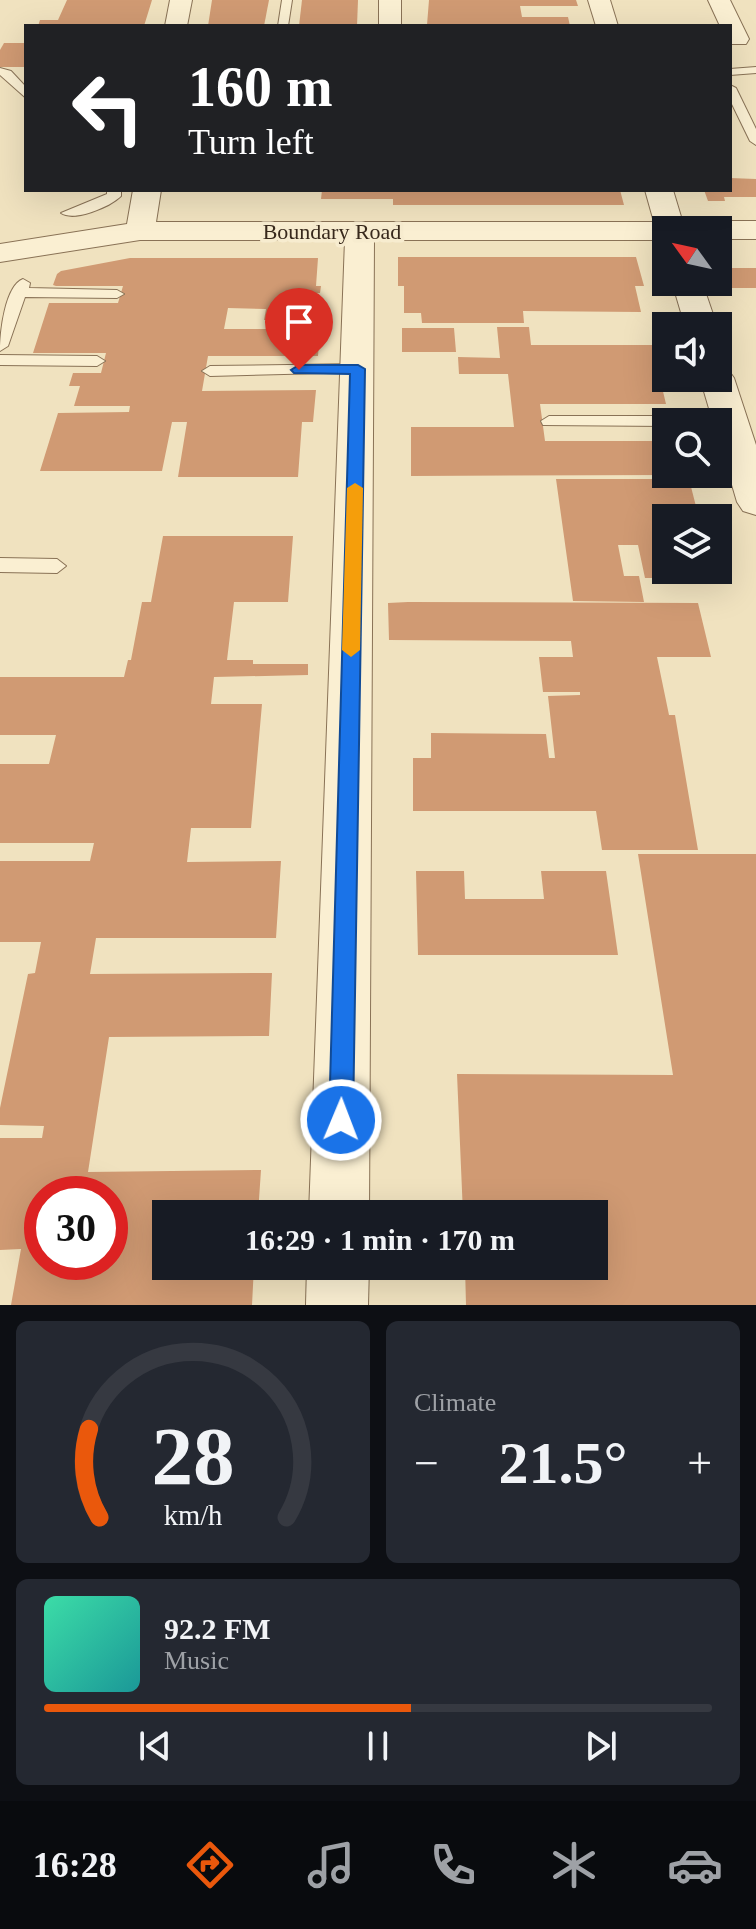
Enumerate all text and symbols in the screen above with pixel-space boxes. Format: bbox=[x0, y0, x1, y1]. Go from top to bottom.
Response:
icon: left bbox=[56, 56, 160, 160]
text: 160 m bbox=[188, 56, 333, 118]
text: Turn left bbox=[188, 122, 314, 162]
north arrow bbox=[652, 216, 732, 296]
map controls bbox=[652, 216, 732, 584]
street label: Boundary Road bbox=[263, 219, 401, 244]
pin bbox=[265, 288, 333, 370]
icon: arrive bbox=[277, 300, 321, 344]
button: sound bbox=[652, 312, 732, 392]
button: search bbox=[652, 408, 732, 488]
button: layers bbox=[652, 504, 732, 584]
position arrow bbox=[299, 1078, 383, 1162]
speed limit sign: 30 bbox=[24, 1176, 128, 1280]
text: 16:29 · 1 min · 170 m bbox=[245, 1223, 515, 1256]
text: Climate bbox=[414, 1388, 496, 1417]
text: 28 bbox=[151, 1410, 235, 1502]
text: 21.5° bbox=[499, 1430, 628, 1496]
text: − bbox=[414, 1439, 439, 1488]
text: + bbox=[687, 1439, 712, 1488]
text: km/h bbox=[164, 1500, 222, 1531]
text: 92.2 FM bbox=[164, 1612, 271, 1645]
text: Music bbox=[164, 1646, 229, 1675]
icon: previous bbox=[133, 1724, 177, 1768]
icon: pause bbox=[356, 1724, 400, 1768]
icon: next bbox=[579, 1724, 623, 1768]
icon: directions bbox=[182, 1837, 238, 1893]
icon: music bbox=[303, 1837, 359, 1893]
icon: phone bbox=[425, 1837, 481, 1893]
icon: climate bbox=[546, 1837, 602, 1893]
icon: car bbox=[667, 1837, 723, 1893]
text: 16:28 bbox=[33, 1845, 117, 1885]

